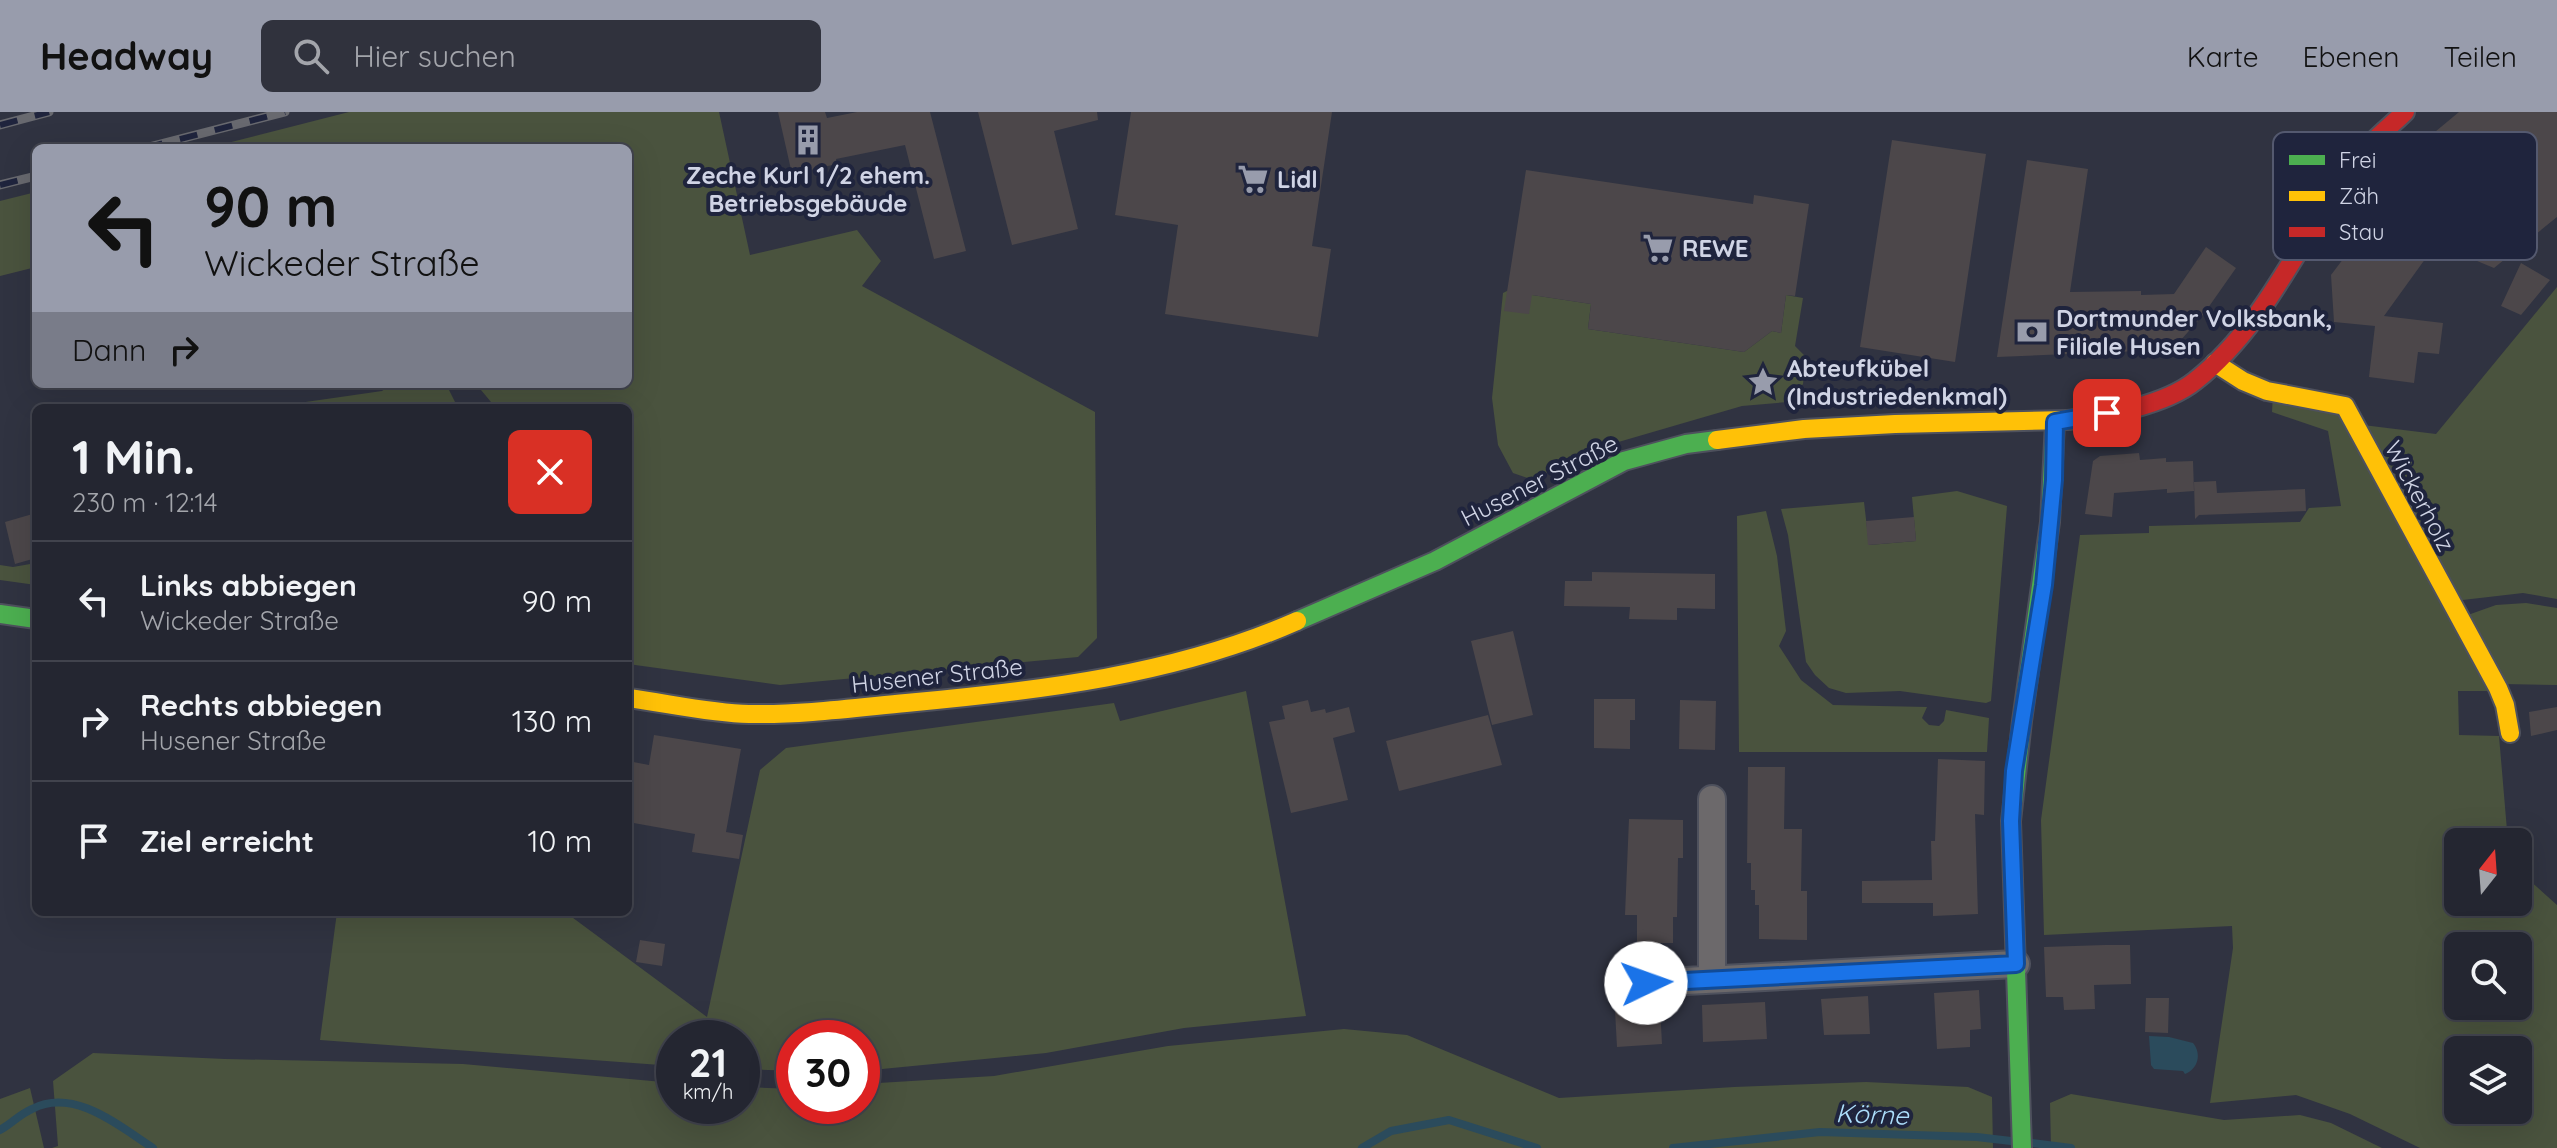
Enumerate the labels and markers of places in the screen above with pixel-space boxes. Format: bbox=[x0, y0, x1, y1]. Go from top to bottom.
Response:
building icon: Zeche Kurl 1/2 ehem. Betriebsgebäude bbox=[791, 123, 825, 157]
place label: Zeche Kurl 1/2 ehem. Betriebsgebäude bbox=[686, 160, 930, 218]
supermarket icon: Lidl bbox=[1236, 162, 1270, 196]
place label: Lidl bbox=[1277, 164, 1318, 194]
supermarket icon: REWE bbox=[1641, 231, 1675, 265]
place label: REWE bbox=[1682, 233, 1749, 263]
place label: Dortmunder Volksbank, Filiale Husen bbox=[2056, 303, 2332, 361]
bank icon: Dortmunder Volksbank, Filiale Husen bbox=[2015, 315, 2049, 349]
place label: Abteufkübel (Industriedenkmal) bbox=[1787, 353, 2007, 411]
place icon: Abteufkübel (Industriedenkmal) bbox=[1746, 365, 1780, 399]
pin bbox=[2073, 379, 2141, 447]

